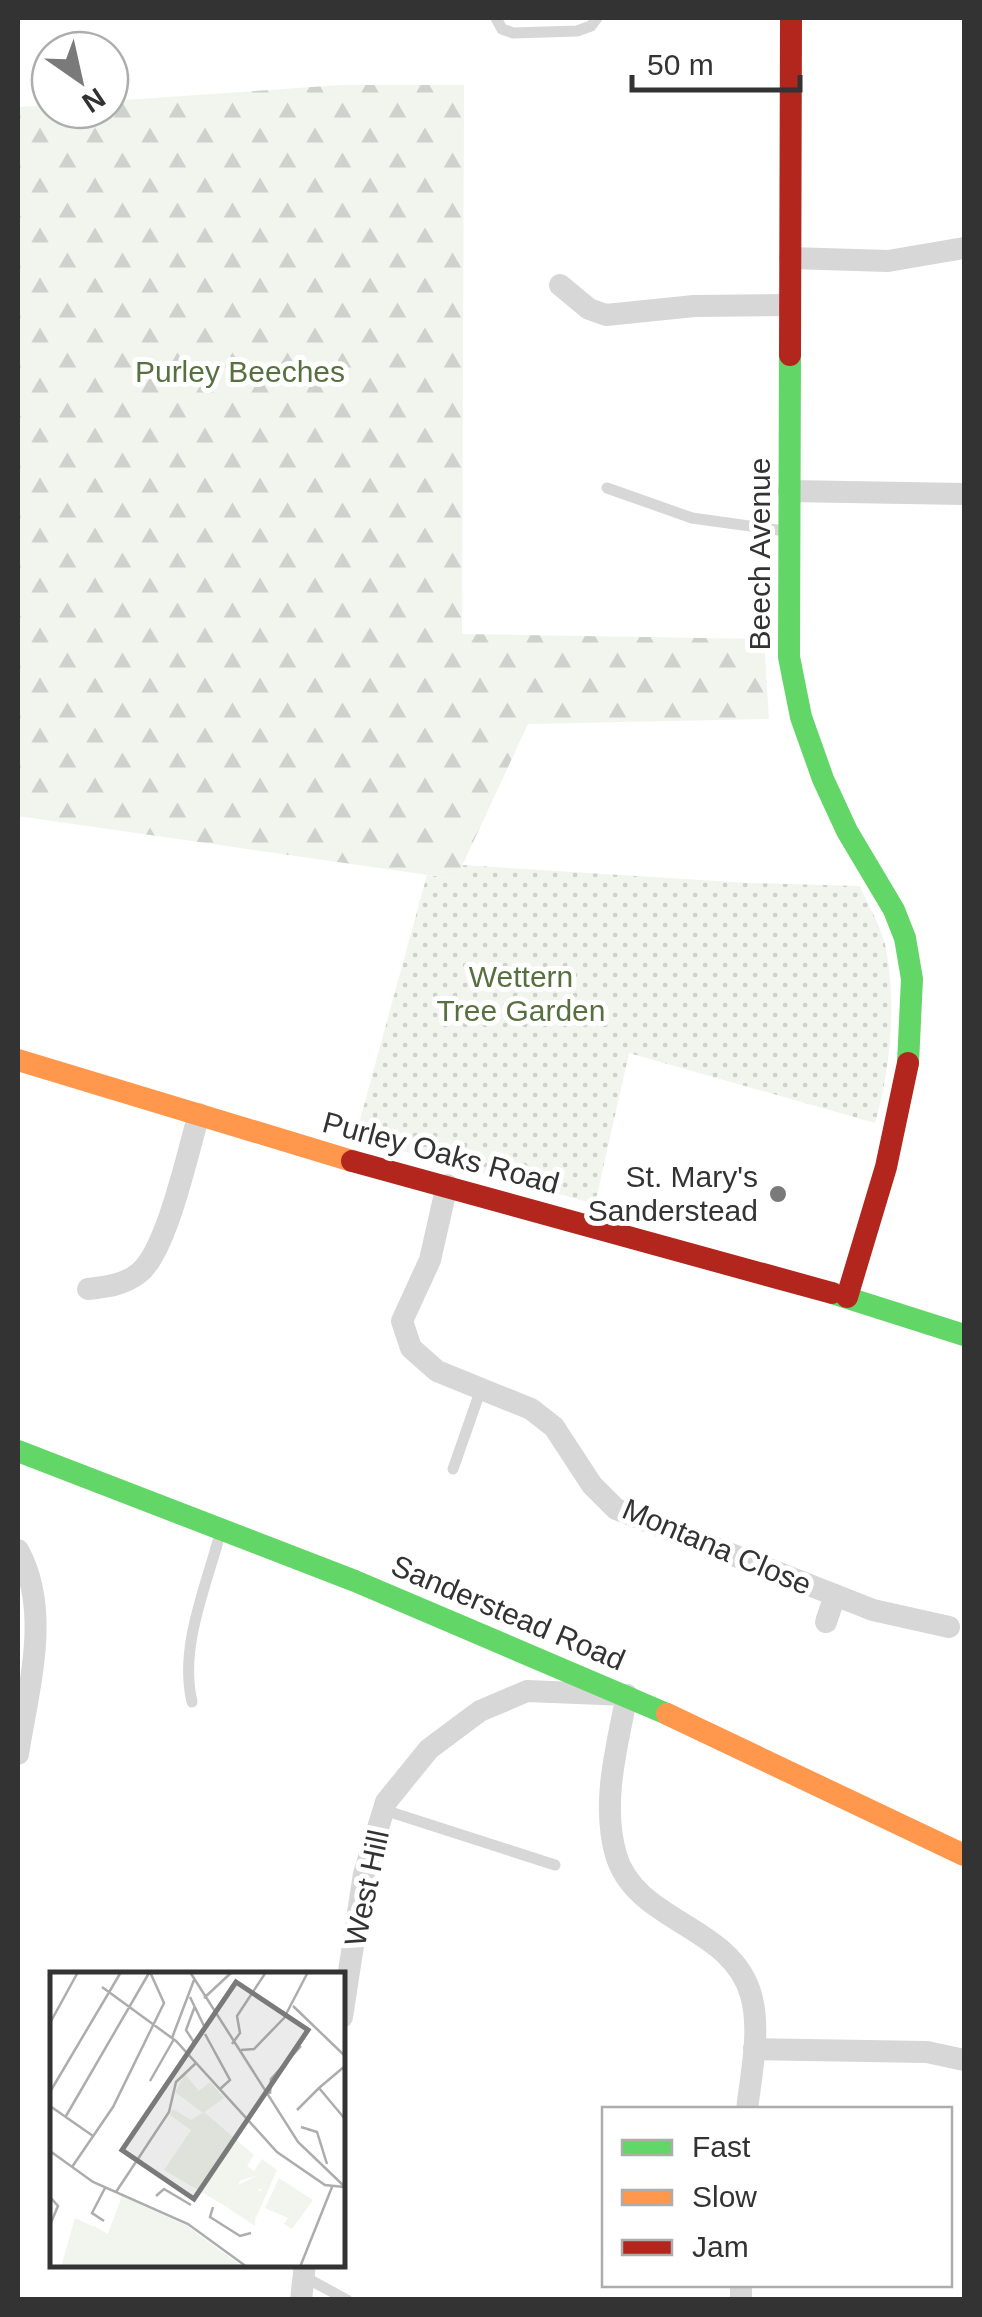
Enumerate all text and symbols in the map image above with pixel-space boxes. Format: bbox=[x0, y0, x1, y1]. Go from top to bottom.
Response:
north arrow bbox=[30, 30, 130, 130]
scale bar bbox=[632, 30, 800, 92]
text: 50 m bbox=[647, 48, 714, 81]
text: N bbox=[77, 82, 111, 119]
park label: Purley Beeches bbox=[135, 355, 345, 388]
street label: Beech Avenue bbox=[743, 458, 776, 650]
park label: Wettern Tree Garden bbox=[437, 960, 605, 1027]
street label: Purley Oaks Road bbox=[319, 1105, 563, 1200]
place label: St. Mary's Sanderstead bbox=[588, 1160, 758, 1227]
marker: St. Mary's Sanderstead bbox=[767, 1183, 789, 1205]
street label: Montana Close bbox=[618, 1492, 817, 1601]
street label: Sanderstead Road bbox=[387, 1548, 630, 1677]
street label: West Hill bbox=[338, 1827, 395, 1949]
inset map bbox=[50, 1972, 345, 2267]
legend bbox=[602, 2107, 952, 2287]
text: Fast bbox=[692, 2130, 751, 2163]
text: Slow bbox=[692, 2180, 757, 2213]
text: Jam bbox=[692, 2230, 749, 2263]

